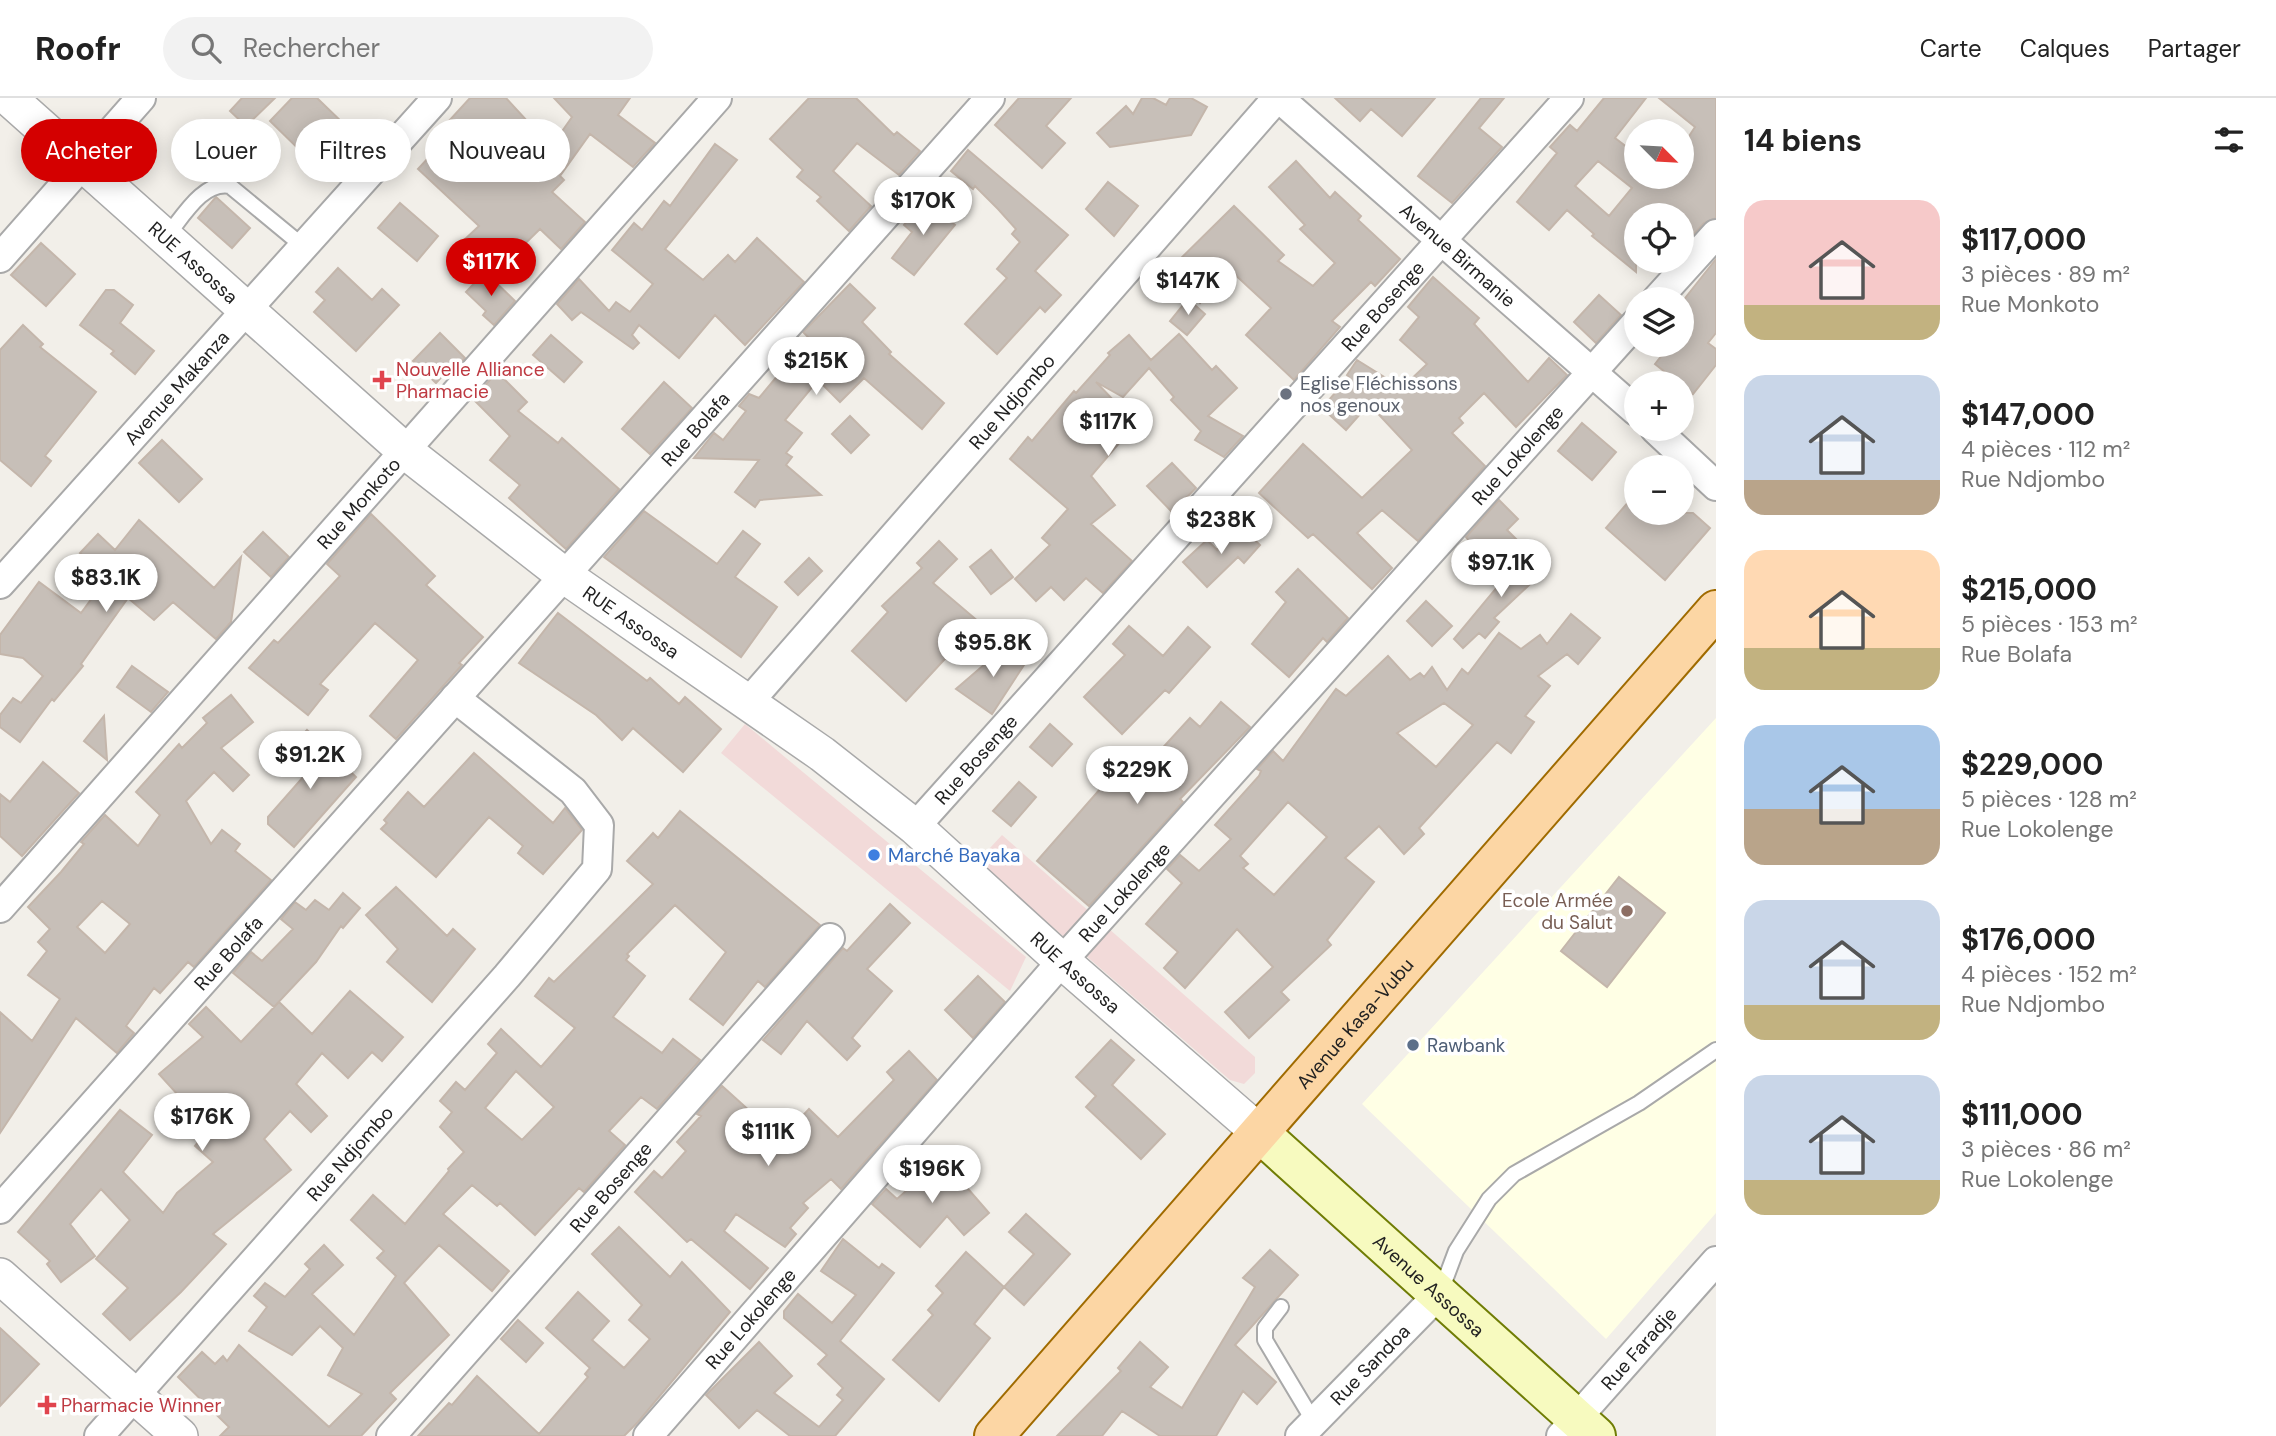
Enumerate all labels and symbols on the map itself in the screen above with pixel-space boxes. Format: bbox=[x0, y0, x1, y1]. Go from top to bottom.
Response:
north arrow bbox=[1624, 119, 1694, 189]
pin: $170K bbox=[874, 178, 972, 237]
street label: Avenue Birmanie bbox=[1395, 197, 1521, 313]
street label: RUE Assossa bbox=[143, 216, 243, 309]
pin: $117K bbox=[442, 238, 540, 298]
street label: Rue Bosenge bbox=[1335, 256, 1430, 356]
pin: $147K bbox=[1139, 258, 1237, 317]
street label: Avenue Makanza bbox=[118, 325, 235, 450]
pin: $215K bbox=[767, 338, 865, 397]
street label: Rue Ndjombo bbox=[963, 348, 1060, 454]
place label: Nouvelle Alliance Pharmacie bbox=[396, 357, 545, 404]
place label: Eglise Fléchissons nos genoux bbox=[1300, 371, 1458, 418]
marker: Nouvelle Alliance Pharmacie bbox=[374, 372, 390, 388]
street label: Rue Bolafa bbox=[655, 386, 735, 471]
marker: Eglise Fléchissons nos genoux bbox=[1278, 386, 1294, 402]
pin: $117K bbox=[1059, 398, 1157, 458]
street label: Rue Lokolenge bbox=[1466, 400, 1569, 510]
street label: Rue Monkoto bbox=[311, 452, 406, 554]
pin: $238K bbox=[1172, 496, 1270, 556]
pin: $97.1K bbox=[1444, 540, 1558, 599]
pin: $83.1K bbox=[49, 554, 163, 614]
street label: RUE Assossa bbox=[578, 580, 684, 664]
pin: $95.8K bbox=[936, 620, 1050, 679]
street label: Rue Bosenge bbox=[929, 709, 1023, 810]
pin: $91.2K bbox=[253, 732, 367, 791]
pin: $229K bbox=[1088, 746, 1186, 806]
street label: Rue Lokolenge bbox=[1073, 837, 1176, 947]
place label: Marché Bayaka bbox=[888, 843, 1020, 868]
marker: Marché Bayaka bbox=[866, 847, 882, 863]
place label: Ecole Armée du Salut bbox=[1502, 888, 1613, 935]
marker: Ecole Armée du Salut bbox=[1619, 903, 1635, 919]
street label: Rue Bolafa bbox=[188, 910, 268, 996]
street label: RUE Assossa bbox=[1025, 926, 1126, 1019]
street label: Avenue Kasa-Vubu bbox=[1291, 953, 1419, 1094]
place label: Rawbank bbox=[1427, 1033, 1506, 1058]
marker: Rawbank bbox=[1405, 1037, 1421, 1053]
pin: $176K bbox=[153, 1094, 251, 1153]
street label: Rue Ndjombo bbox=[301, 1100, 399, 1206]
pin: $111K bbox=[719, 1108, 817, 1168]
street label: Rue Bosenge bbox=[564, 1136, 657, 1238]
pin: $196K bbox=[883, 1146, 981, 1205]
street label: Avenue Assossa bbox=[1368, 1228, 1490, 1342]
street label: Rue Lokolenge bbox=[700, 1263, 801, 1374]
street label: Rue Faradje bbox=[1595, 1302, 1682, 1395]
street label: Rue Sandoa bbox=[1325, 1319, 1415, 1410]
place label: Pharmacie Winner bbox=[61, 1393, 221, 1418]
marker: Pharmacie Winner bbox=[39, 1397, 55, 1413]

